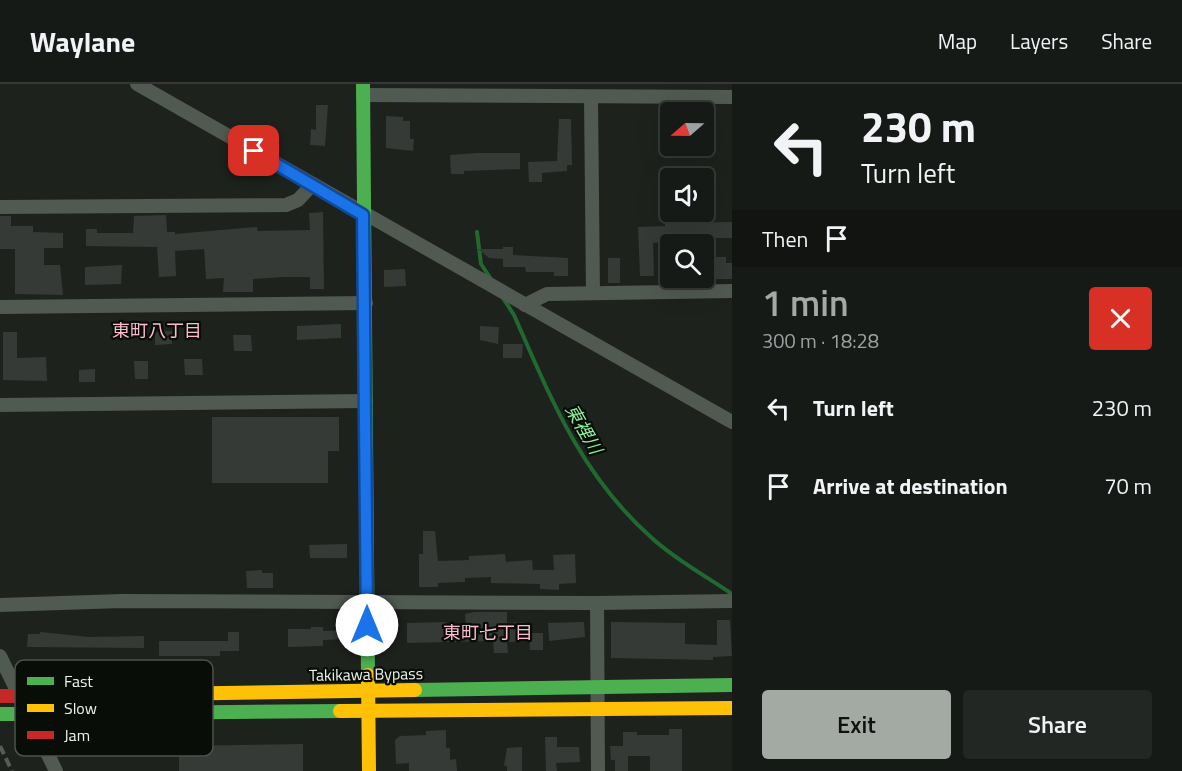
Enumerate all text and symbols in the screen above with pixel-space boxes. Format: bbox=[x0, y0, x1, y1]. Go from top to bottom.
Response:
text: Waylane bbox=[30, 20, 135, 63]
text: Map bbox=[938, 25, 977, 57]
text: Layers bbox=[1010, 25, 1068, 57]
text: Share bbox=[1101, 25, 1152, 57]
text: 230 m bbox=[861, 94, 976, 158]
north arrow bbox=[660, 102, 714, 156]
map controls bbox=[660, 102, 714, 288]
icon: left bbox=[762, 108, 840, 186]
pin bbox=[228, 125, 279, 176]
icon: arrive bbox=[237, 134, 270, 167]
text: Turn left bbox=[861, 152, 955, 193]
button: sound bbox=[660, 168, 714, 222]
text: Then bbox=[762, 222, 808, 256]
icon: arrive bbox=[820, 222, 853, 255]
button: search bbox=[660, 234, 714, 288]
text: 1 min bbox=[762, 275, 849, 330]
button: close bbox=[1089, 287, 1152, 350]
district label: 東町八丁目 bbox=[112, 317, 202, 344]
text: 300 m · 18:28 bbox=[762, 325, 879, 356]
text: Turn left bbox=[813, 391, 894, 425]
text: 230 m bbox=[1092, 391, 1152, 425]
icon: left bbox=[762, 392, 795, 425]
water label: 東裡川 bbox=[559, 399, 610, 461]
text: Arrive at destination bbox=[813, 469, 1008, 503]
text: 70 m bbox=[1104, 469, 1152, 503]
icon: arrive bbox=[762, 470, 795, 503]
position arrow bbox=[335, 593, 399, 657]
district label: 東町七丁目 bbox=[443, 619, 533, 646]
legend bbox=[15, 660, 213, 756]
street label: Takikawa Bypass bbox=[309, 661, 423, 687]
text: Fast bbox=[64, 669, 93, 693]
button: Exit bbox=[762, 690, 951, 759]
button: Share bbox=[963, 690, 1152, 759]
text: Slow bbox=[64, 696, 97, 720]
text: Jam bbox=[64, 723, 90, 747]

